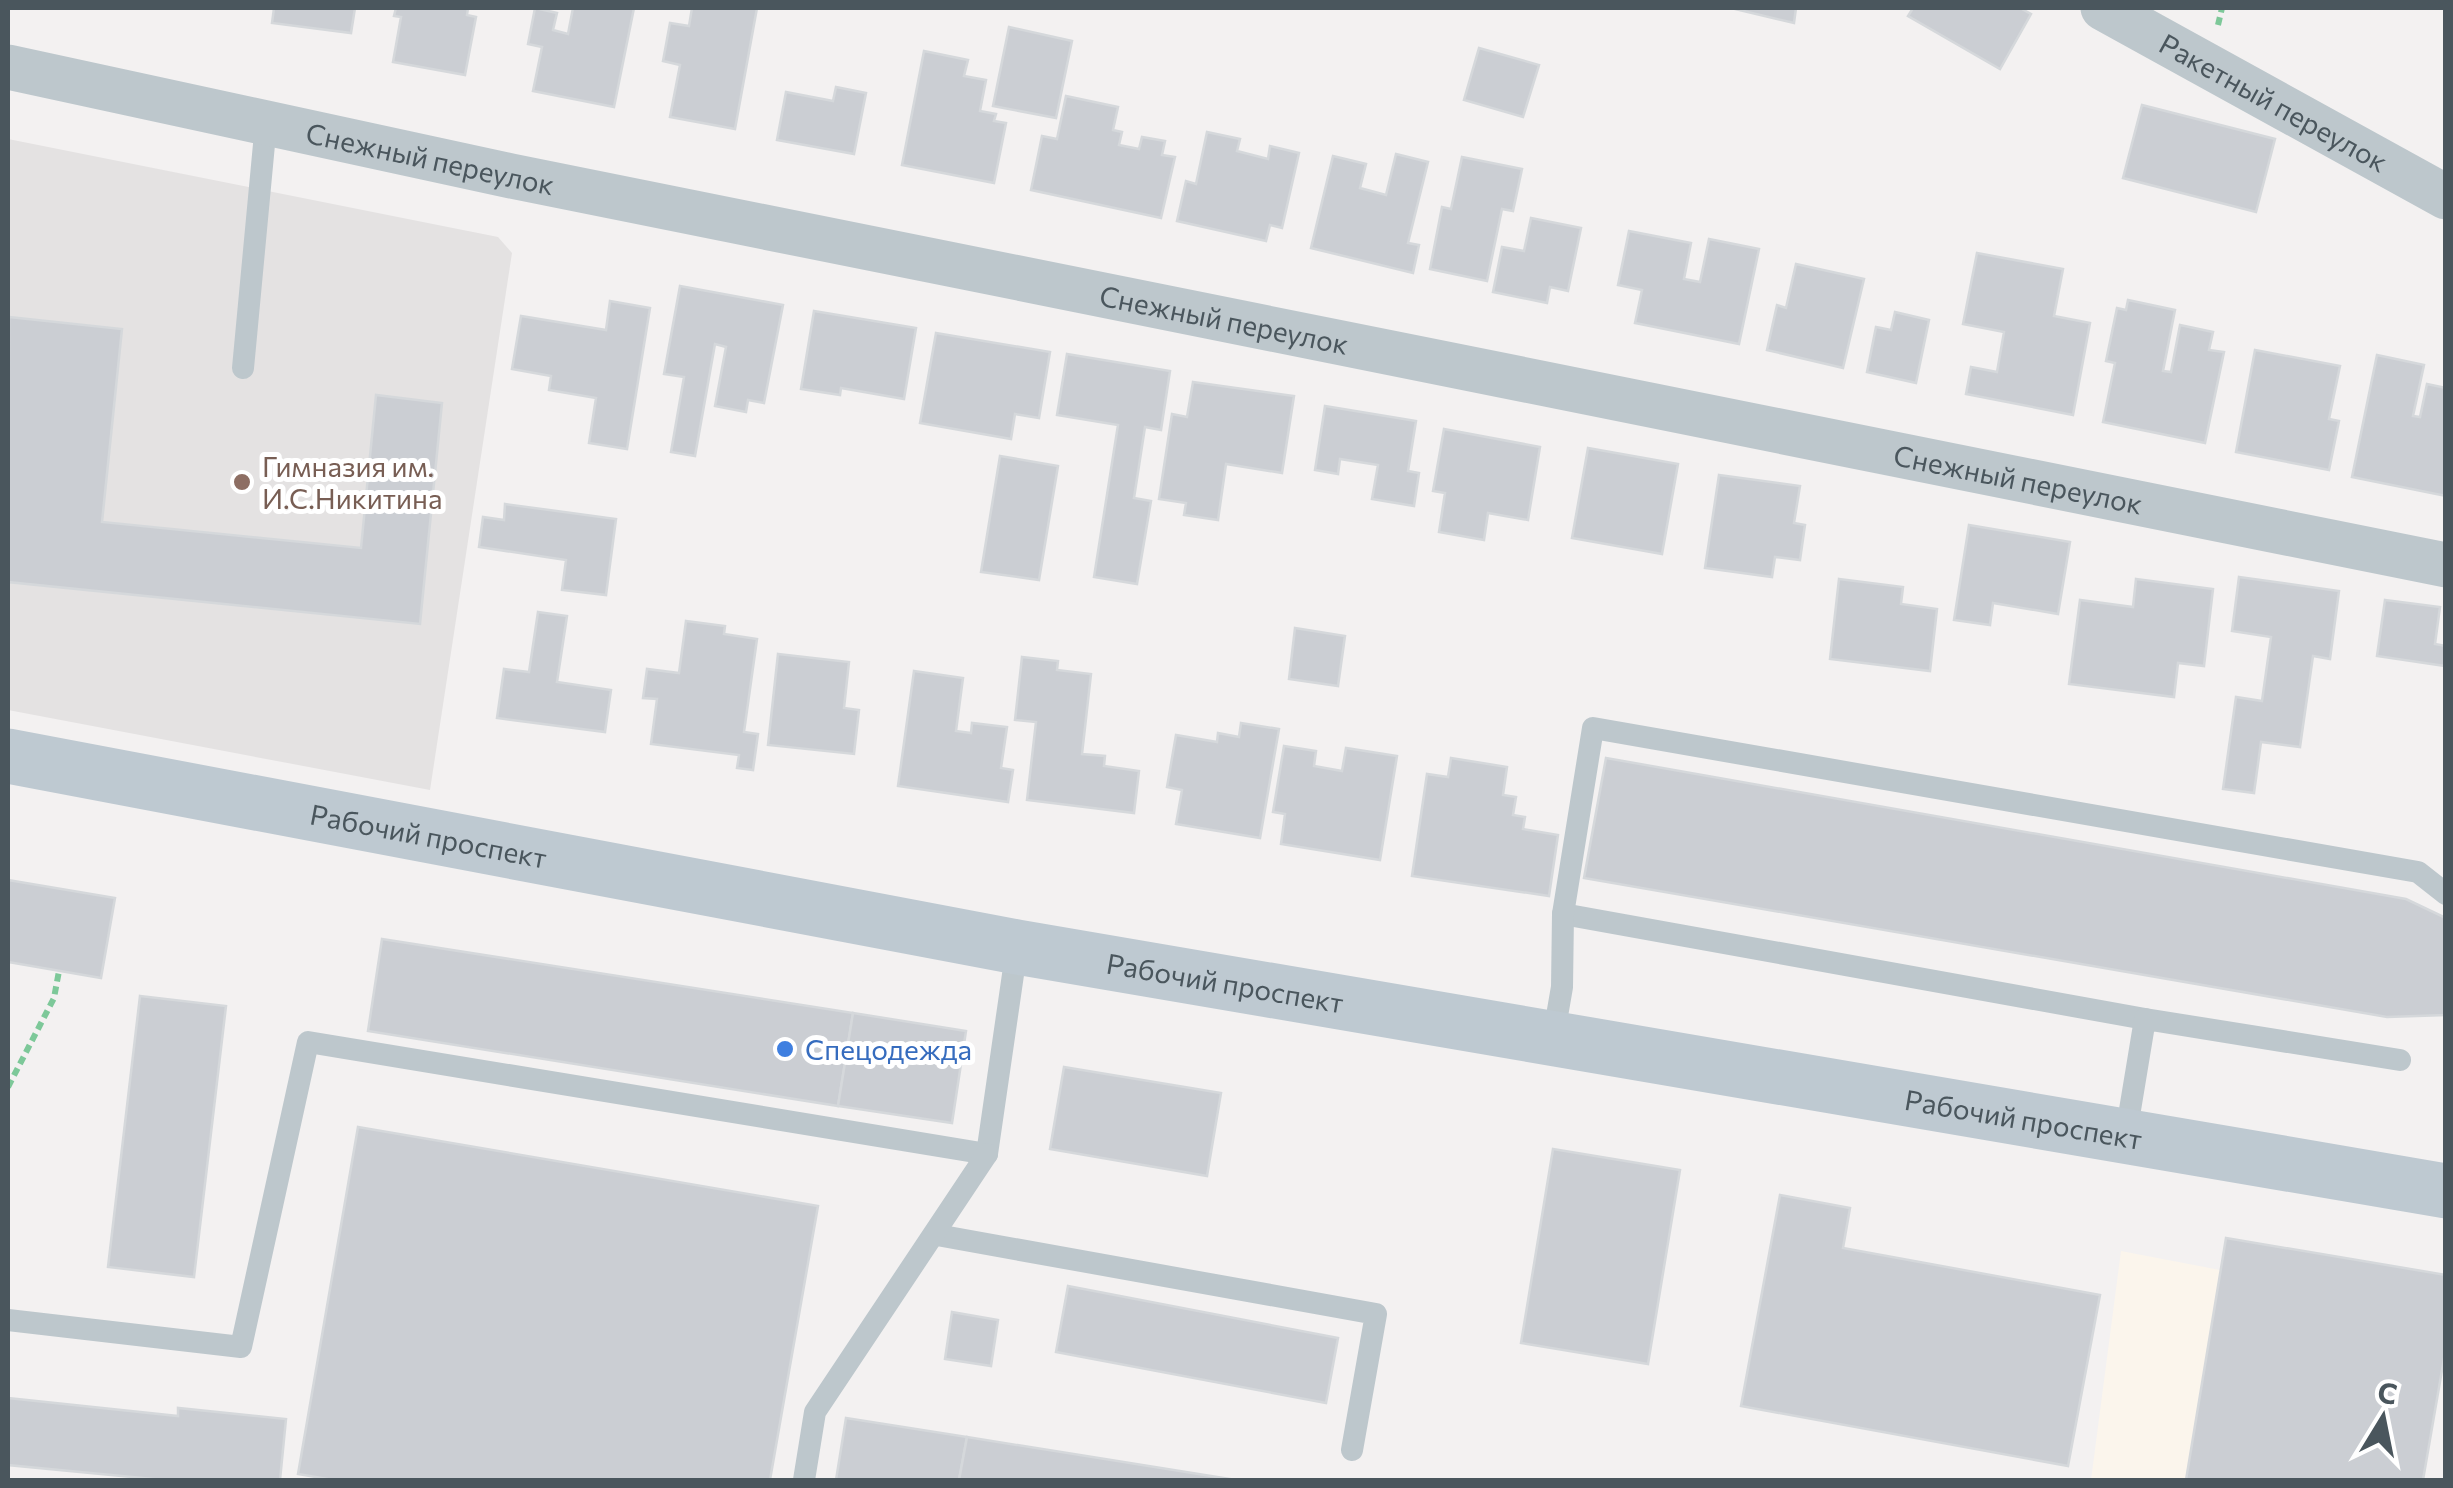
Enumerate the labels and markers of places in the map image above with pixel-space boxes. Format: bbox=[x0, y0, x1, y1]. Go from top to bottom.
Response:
place label: Гимназия им. И.С.Никитина bbox=[262, 449, 443, 515]
marker: Гимназия им. И.С.Никитина bbox=[231, 471, 253, 493]
place label: Спецодежда bbox=[805, 1032, 972, 1066]
marker: Спецодежда bbox=[774, 1038, 796, 1060]

